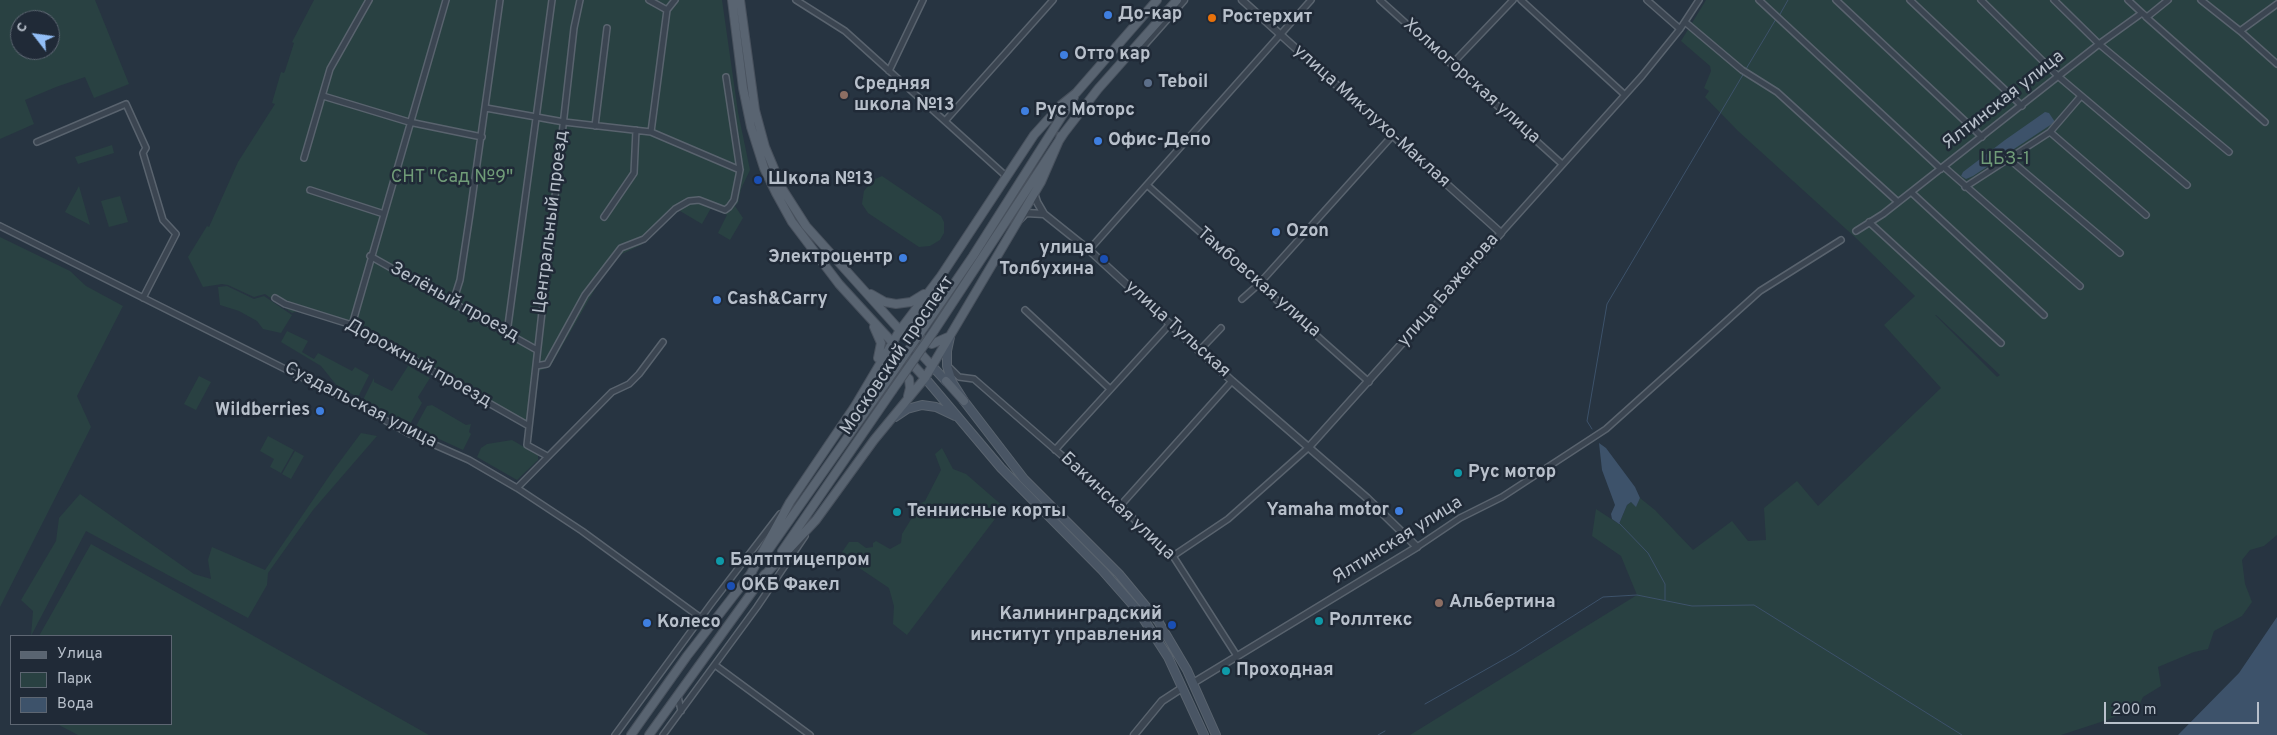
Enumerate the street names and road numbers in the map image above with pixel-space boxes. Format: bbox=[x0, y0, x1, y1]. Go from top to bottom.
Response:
street label: Холмогорская улица bbox=[1398, 15, 1544, 149]
street label: улица Миклухо-Маклая bbox=[1288, 41, 1454, 193]
street label: Ялтинская улица bbox=[1939, 47, 2069, 155]
street label: Центральный проезд bbox=[530, 129, 574, 315]
street label: Тамбовская улица bbox=[1192, 223, 1324, 343]
street label: улица Баженова bbox=[1394, 230, 1504, 352]
street label: Зелёный проезд bbox=[386, 259, 522, 347]
street label: Московский проспект bbox=[837, 272, 959, 440]
street label: улица Тульская bbox=[1120, 277, 1234, 383]
street label: Дорожный проезд bbox=[341, 315, 495, 413]
street label: Суздальская улица bbox=[280, 358, 440, 454]
street label: Бакинская улица bbox=[1055, 449, 1179, 565]
street label: Ялтинская улица bbox=[1329, 492, 1467, 590]

